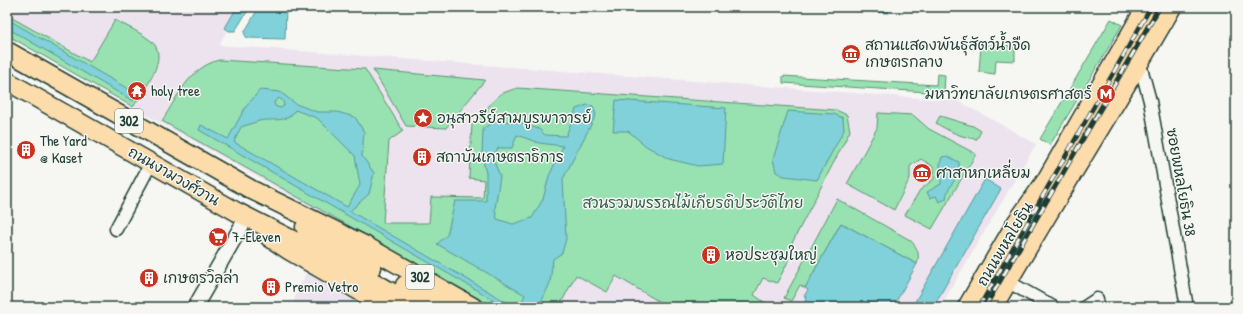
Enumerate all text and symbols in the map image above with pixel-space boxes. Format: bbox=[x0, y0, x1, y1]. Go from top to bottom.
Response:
place label: สถานแสดงพันธุ์สัตว์น้ำจืด เกษตรกลาง bbox=[865, 31, 1031, 72]
museum icon: สถานแสดงพันธุ์สัตว์น้ำจืด เกษตรกลาง bbox=[840, 43, 862, 65]
temple icon: holy tree bbox=[126, 80, 148, 102]
place label: holy tree bbox=[151, 80, 200, 101]
place label: มหาวิทยาลัยเกษตรศาสตร์ bbox=[925, 83, 1092, 104]
metro station icon: มหาวิทยาลัยเกษตรศาสตร์ bbox=[1095, 83, 1117, 105]
place icon: อนุสาวรีย์สามบูรพาจารย์ bbox=[412, 107, 434, 129]
place label: อนุสาวรีย์สามบูรพาจารย์ bbox=[437, 107, 592, 129]
road number: 302 bbox=[115, 109, 143, 133]
street label: ซอยพหลโยธิน 38 bbox=[1162, 126, 1201, 238]
place label: The Yard @ Kaset bbox=[40, 130, 87, 168]
building icon: The Yard @ Kaset bbox=[15, 139, 37, 161]
street label: ถนนงามวงศ์วาน bbox=[125, 141, 224, 210]
building icon: สถาบันเกษตราธิการ bbox=[411, 146, 433, 168]
place label: สถาบันเกษตราธิการ bbox=[436, 146, 564, 167]
place label: ศาสาหกเหลี่ยม bbox=[936, 159, 1031, 183]
museum icon: ศาสาหกเหลี่ยม bbox=[911, 162, 933, 184]
park label: สวนรวมพรรณไม้เกียรติประวัติไทย bbox=[582, 192, 804, 213]
street label: ถนนพหลโยธิน bbox=[971, 198, 1038, 290]
supermarket icon: 7-Eleven bbox=[207, 226, 229, 248]
place label: 7-Eleven bbox=[232, 226, 281, 247]
building icon: หอประชุมใหญ่ bbox=[700, 244, 722, 266]
place label: หอประชุมใหญ่ bbox=[725, 244, 817, 266]
road number: 302 bbox=[406, 265, 434, 289]
building icon: เกษตรวิลล่า bbox=[138, 267, 160, 289]
place label: เกษตรวิลล่า bbox=[163, 267, 239, 288]
building icon: Premio Vetro bbox=[260, 276, 282, 298]
place label: Premio Vetro bbox=[285, 276, 358, 297]

